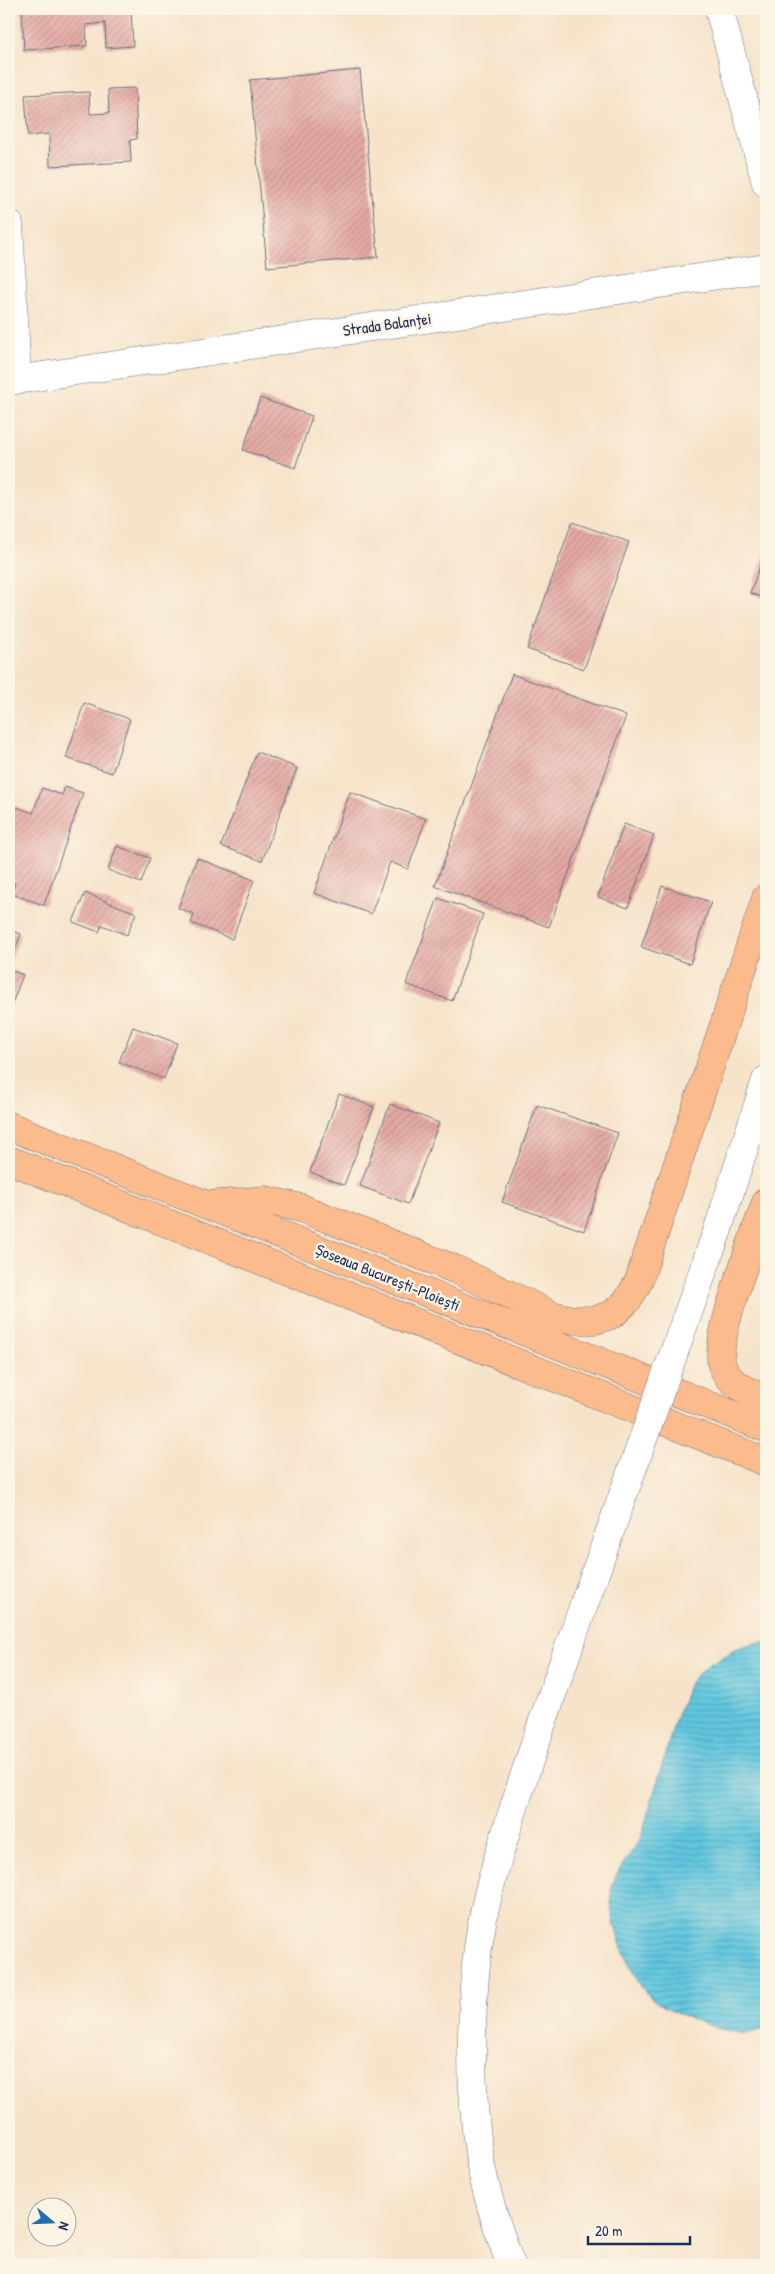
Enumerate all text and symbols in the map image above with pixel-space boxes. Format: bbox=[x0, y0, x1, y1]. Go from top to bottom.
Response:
street label: Strada Balanței bbox=[341, 307, 433, 341]
street label: Șoseaua București-Ploiești bbox=[313, 1238, 463, 1316]
north arrow bbox=[28, 2196, 78, 2246]
scale bar bbox=[588, 2214, 690, 2246]
text: N bbox=[54, 2220, 75, 2234]
text: 20 m bbox=[595, 2220, 622, 2241]

